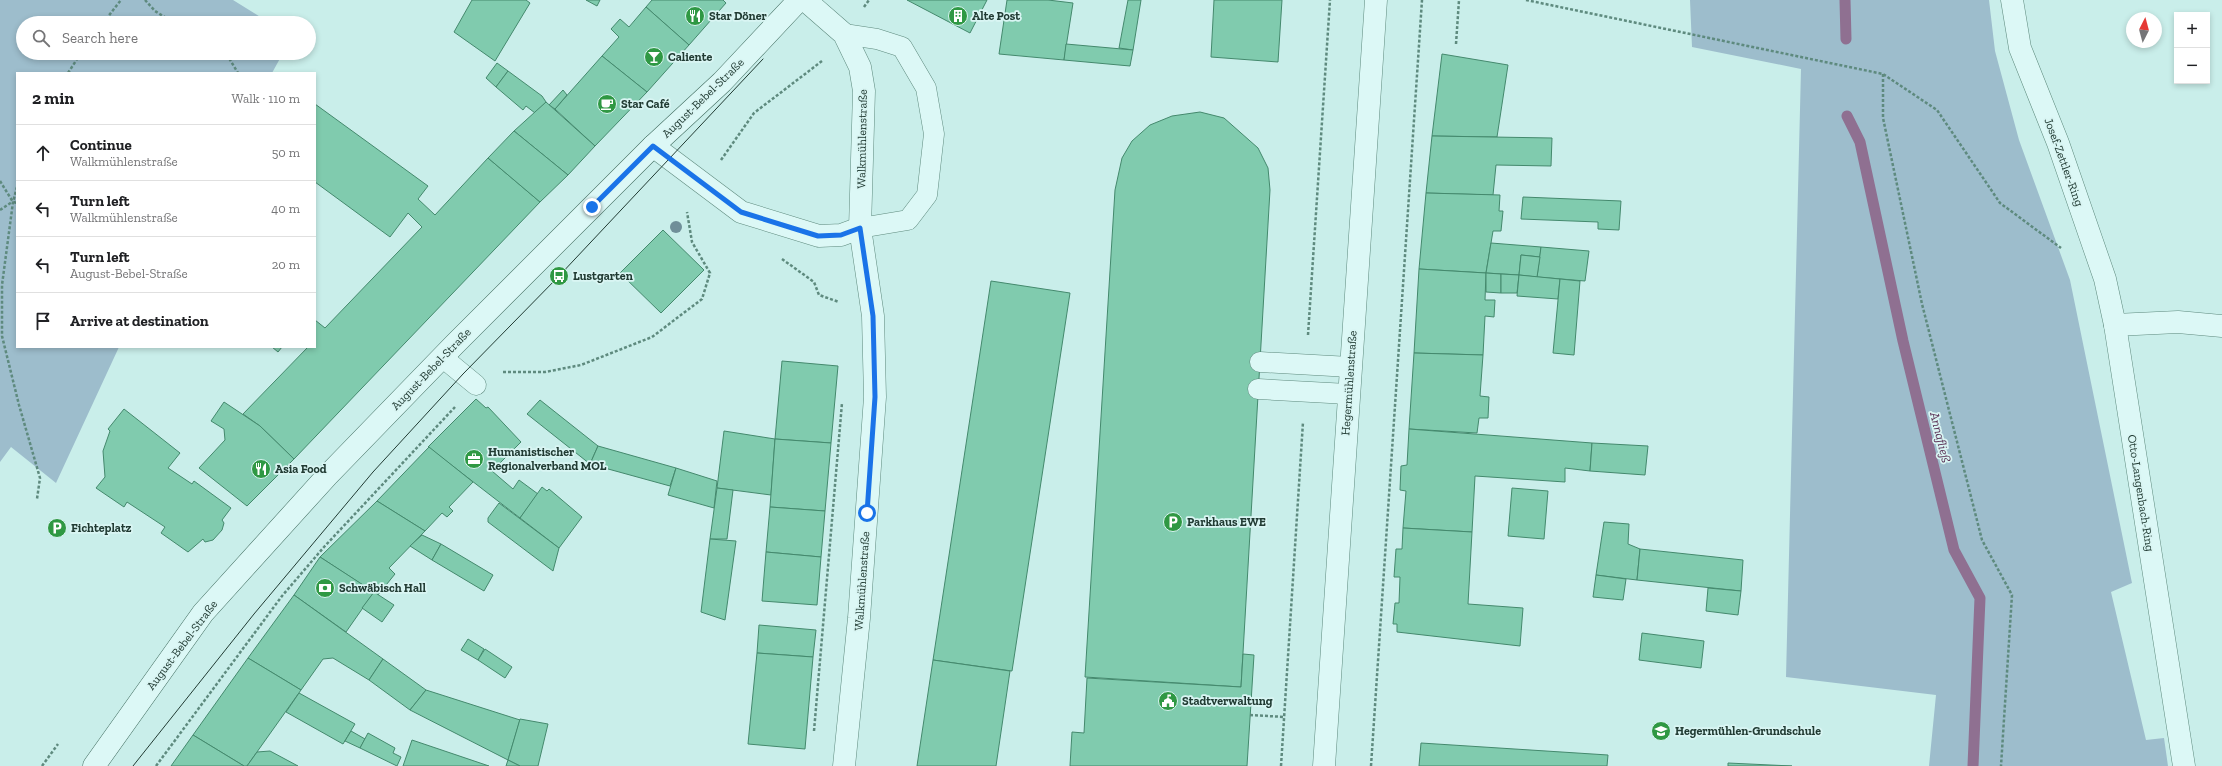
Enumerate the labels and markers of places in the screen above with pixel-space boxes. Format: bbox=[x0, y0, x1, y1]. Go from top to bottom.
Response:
restaurant icon: Star Döner bbox=[684, 5, 706, 27]
building icon: Alte Post bbox=[947, 5, 969, 27]
place label: Star Döner bbox=[709, 9, 767, 23]
place label: Alte Post bbox=[972, 9, 1020, 23]
bar icon: Caliente bbox=[643, 46, 665, 68]
place label: Caliente bbox=[668, 50, 712, 64]
cafe icon: Star Café bbox=[596, 93, 618, 115]
place label: Star Café bbox=[621, 97, 670, 111]
bus stop icon: Lustgarten bbox=[548, 265, 570, 287]
place label: Lustgarten bbox=[573, 269, 633, 283]
place label: Humanistischer Regionalverband MOL bbox=[488, 445, 607, 473]
office icon: Humanistischer Regionalverband MOL bbox=[463, 448, 485, 470]
restaurant icon: Asia Food bbox=[250, 458, 272, 480]
place label: Asia Food bbox=[275, 462, 327, 476]
parking icon: Parkhaus EWE bbox=[1162, 511, 1184, 533]
place label: Parkhaus EWE bbox=[1187, 515, 1266, 529]
parking icon: Fichteplatz bbox=[46, 517, 68, 539]
place label: Fichteplatz bbox=[71, 521, 132, 535]
bank icon: Schwäbisch Hall bbox=[314, 577, 336, 599]
place label: Schwäbisch Hall bbox=[339, 581, 426, 595]
public building icon: Stadtverwaltung bbox=[1157, 690, 1179, 712]
place label: Stadtverwaltung bbox=[1182, 694, 1273, 708]
school or university icon: Hegermühlen-Grundschule bbox=[1650, 720, 1672, 742]
place label: Hegermühlen-Grundschule bbox=[1675, 724, 1821, 738]

